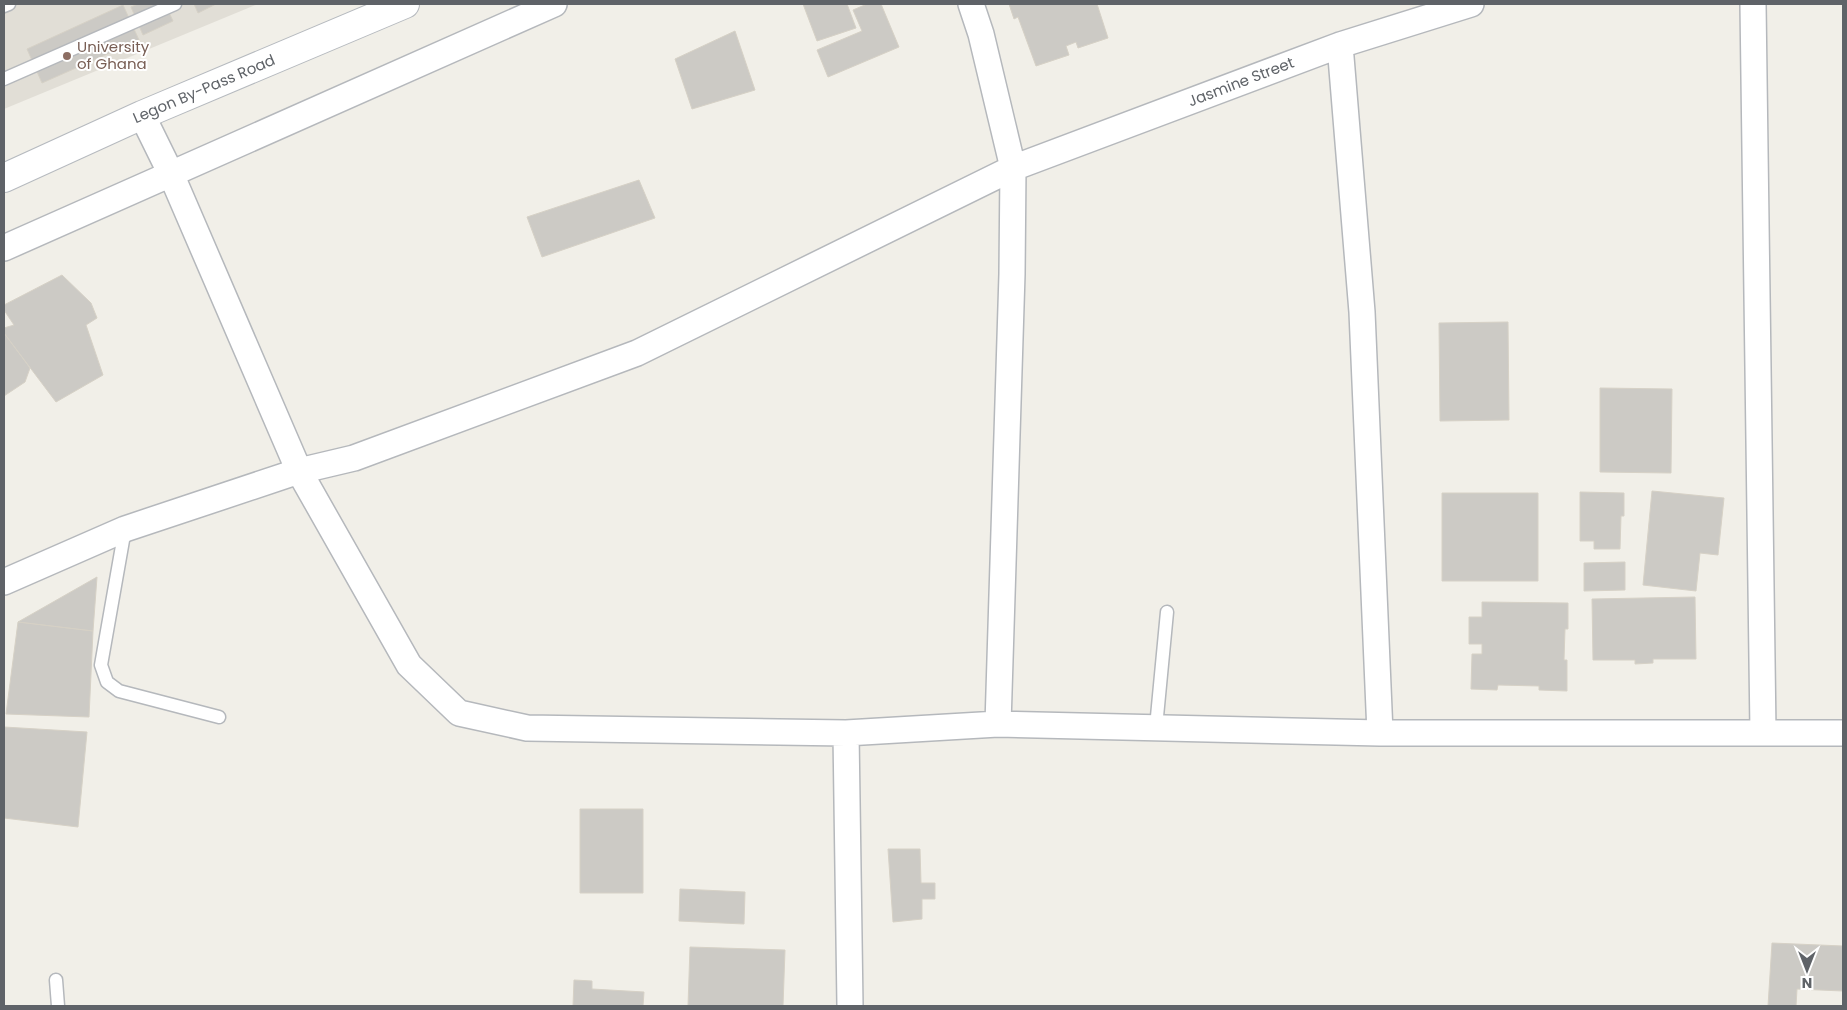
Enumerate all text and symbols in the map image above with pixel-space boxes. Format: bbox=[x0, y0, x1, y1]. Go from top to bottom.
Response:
place label: University of Ghana bbox=[77, 36, 150, 74]
street label: Legon By-Pass Road bbox=[129, 49, 278, 128]
marker: University of Ghana bbox=[61, 50, 73, 62]
street label: Jasmine Street bbox=[1185, 52, 1297, 111]
north arrow bbox=[1782, 945, 1832, 995]
text: N bbox=[1802, 973, 1812, 993]

